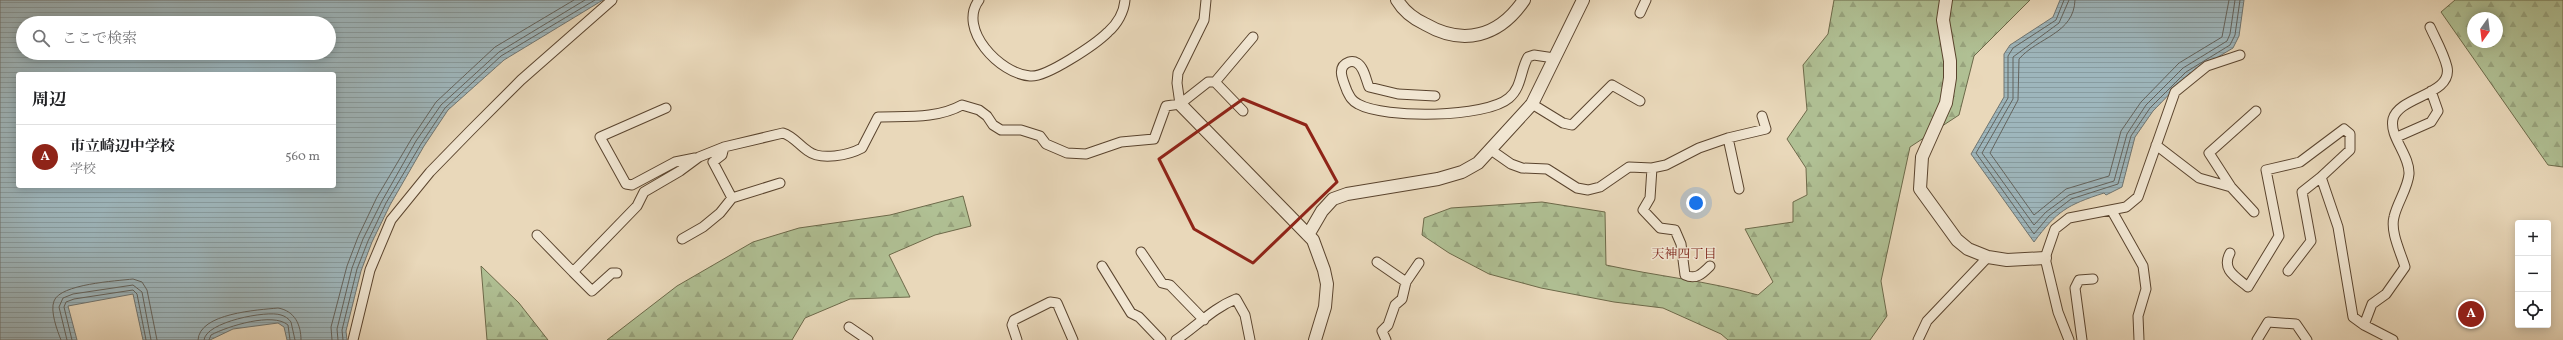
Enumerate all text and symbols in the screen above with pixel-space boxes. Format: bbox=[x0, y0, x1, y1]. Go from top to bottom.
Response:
north arrow bbox=[2467, 12, 2503, 48]
search box bbox=[16, 16, 336, 60]
icon: search bbox=[30, 27, 52, 49]
text: ここで検索 bbox=[62, 29, 137, 50]
text: 周辺 bbox=[32, 89, 66, 112]
text: 市立崎辺中学校 bbox=[70, 137, 175, 158]
text: A bbox=[40, 148, 50, 166]
text: 560 m bbox=[285, 148, 320, 166]
text: 学校 bbox=[70, 161, 96, 179]
your location bbox=[1686, 193, 1706, 213]
map controls bbox=[2515, 220, 2551, 328]
button: + bbox=[2515, 220, 2551, 256]
district label: 天神四丁目 bbox=[1651, 246, 1717, 264]
button: − bbox=[2515, 256, 2551, 292]
button: locate bbox=[2515, 292, 2551, 328]
pin: A bbox=[2458, 299, 2484, 329]

